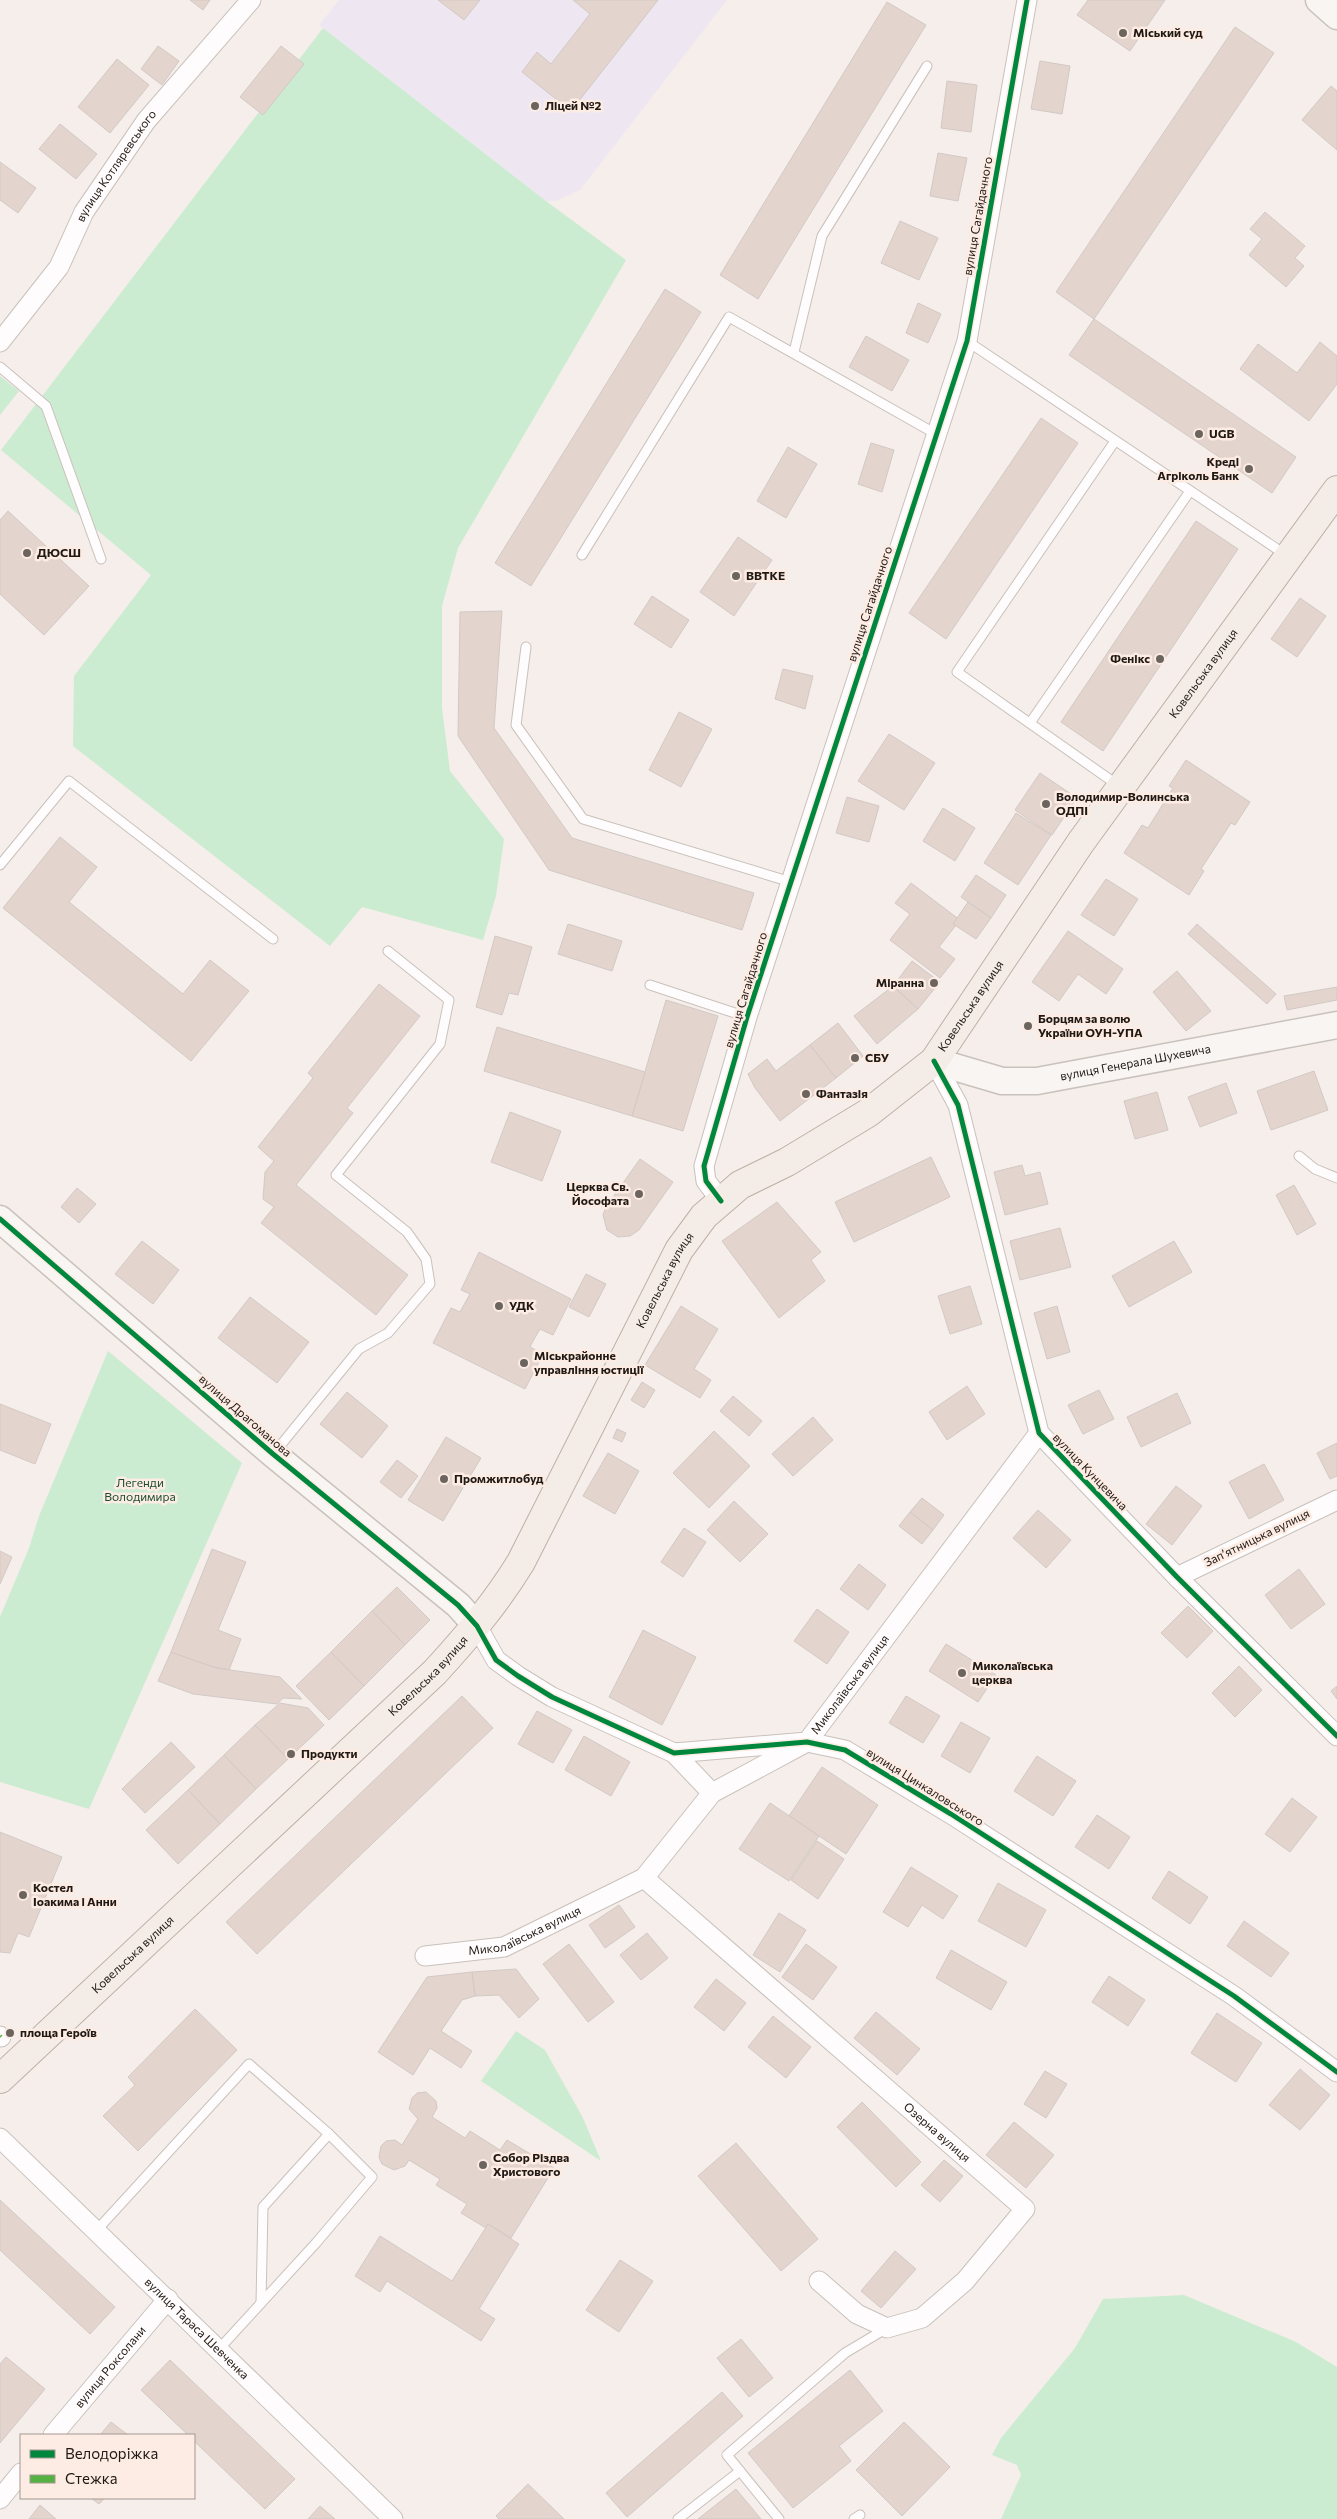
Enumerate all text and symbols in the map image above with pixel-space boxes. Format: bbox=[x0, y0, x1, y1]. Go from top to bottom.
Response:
place label: Міський суд bbox=[1133, 25, 1203, 39]
marker: Міський суд bbox=[1117, 27, 1129, 39]
place label: Ліцей №2 bbox=[545, 98, 602, 112]
marker: Ліцей №2 bbox=[529, 100, 541, 112]
street label: вулиця Котляревського bbox=[73, 106, 159, 224]
street label: вулиця Сагайдачного bbox=[960, 155, 994, 276]
place label: UGB bbox=[1209, 426, 1234, 440]
marker: UGB bbox=[1193, 428, 1205, 440]
place label: Креді Агріколь Банк bbox=[1157, 454, 1239, 482]
marker: Креді Агріколь Банк bbox=[1243, 463, 1255, 475]
street label: вулиця Сагайдачного bbox=[844, 544, 894, 663]
place label: ДЮСШ bbox=[37, 545, 81, 559]
marker: ДЮСШ bbox=[21, 547, 33, 559]
place label: ВВТКЕ bbox=[746, 568, 785, 582]
marker: ВВТКЕ bbox=[730, 570, 742, 582]
street label: Ковельська вулиця bbox=[1166, 626, 1240, 720]
place label: Фенікс bbox=[1110, 651, 1150, 665]
marker: Фенікс bbox=[1154, 653, 1166, 665]
place label: Володимир-Волинська ОДПІ bbox=[1056, 789, 1189, 817]
marker: Володимир-Волинська ОДПІ bbox=[1040, 798, 1052, 810]
street label: вулиця Сагайдачного bbox=[721, 930, 769, 1049]
street label: Ковельська вулиця bbox=[934, 957, 1006, 1054]
place label: Міранна bbox=[876, 975, 924, 989]
marker: Міранна bbox=[928, 977, 940, 989]
place label: Борцям за волю України ОУН-УПА bbox=[1038, 1011, 1143, 1039]
marker: Борцям за волю України ОУН-УПА bbox=[1022, 1020, 1034, 1032]
street label: вулиця Генерала Шухевича bbox=[1059, 1041, 1212, 1083]
place label: СБУ bbox=[865, 1050, 890, 1064]
marker: СБУ bbox=[849, 1052, 861, 1064]
place label: Фантазія bbox=[816, 1086, 868, 1100]
marker: Фантазія bbox=[800, 1088, 812, 1100]
place label: Церква Св. Йософата bbox=[566, 1179, 629, 1207]
marker: Церква Св. Йософата bbox=[633, 1188, 645, 1200]
street label: Ковельська вулиця bbox=[633, 1229, 696, 1330]
place label: УДК bbox=[509, 1298, 535, 1312]
marker: УДК bbox=[493, 1300, 505, 1312]
place label: Міськрайонне управління юстиції bbox=[534, 1348, 644, 1376]
marker: Міськрайонне управління юстиції bbox=[518, 1357, 530, 1369]
street label: вулиця Драгоманова bbox=[197, 1371, 295, 1459]
street label: вулиця Кунцевича bbox=[1050, 1430, 1131, 1513]
place label: Промжитлобуд bbox=[454, 1471, 544, 1485]
marker: Промжитлобуд bbox=[438, 1473, 450, 1485]
park label: Легенди Володимира bbox=[104, 1475, 176, 1503]
street label: Запʼятницька вулиця bbox=[1202, 1505, 1312, 1569]
street label: Миколаївська вулиця bbox=[807, 1632, 891, 1736]
street label: Ковельська вулиця bbox=[385, 1633, 470, 1718]
place label: Миколаївська церква bbox=[972, 1658, 1053, 1686]
marker: Миколаївська церква bbox=[956, 1667, 968, 1679]
street label: вулиця Цинкаловського bbox=[864, 1744, 987, 1828]
place label: Продукти bbox=[301, 1746, 358, 1760]
marker: Продукти bbox=[285, 1748, 297, 1760]
place label: Костел Іоакима і Анни bbox=[33, 1880, 117, 1908]
marker: Костел Іоакима і Анни bbox=[17, 1889, 29, 1901]
street label: Миколаївська вулиця bbox=[467, 1902, 583, 1957]
street label: Ковельська вулиця bbox=[88, 1912, 176, 1996]
place label: площа Героїв bbox=[20, 2025, 97, 2039]
marker: площа Героїв bbox=[4, 2027, 16, 2039]
street label: Озерна вулиця bbox=[901, 2099, 974, 2164]
place label: Собор Різдва Христового bbox=[493, 2150, 569, 2178]
marker: Собор Різдва Христового bbox=[477, 2159, 489, 2171]
street label: вулиця Тараса Шевченка bbox=[142, 2274, 252, 2382]
street label: вулиця Роксолани bbox=[71, 2323, 148, 2410]
legend bbox=[20, 2434, 195, 2499]
text: Велодоріжка bbox=[65, 2444, 158, 2462]
text: Стежка bbox=[65, 2469, 118, 2487]

